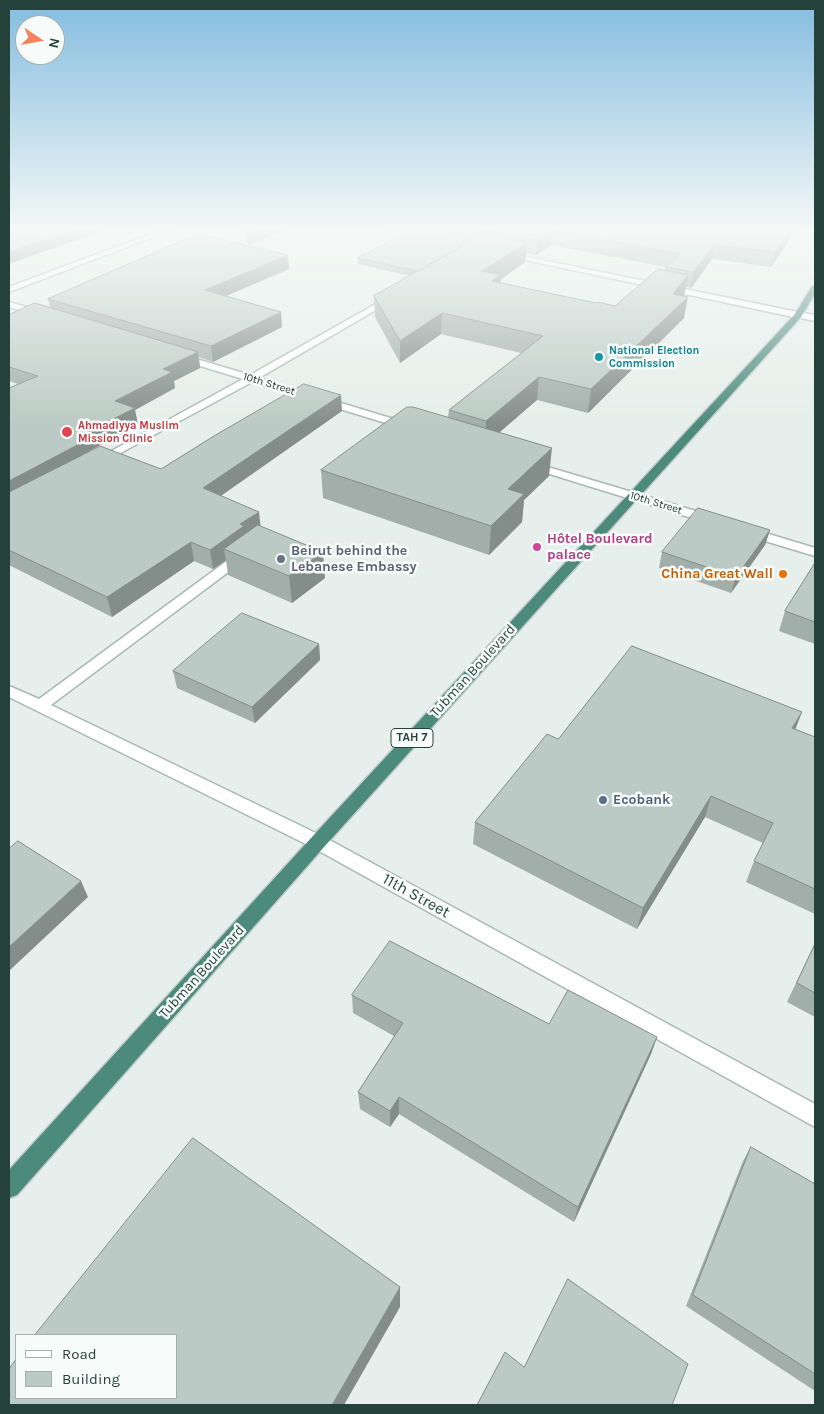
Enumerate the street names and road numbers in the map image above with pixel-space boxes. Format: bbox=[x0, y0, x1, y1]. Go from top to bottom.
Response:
street label: 10th Street bbox=[241, 370, 297, 398]
street label: 10th Street bbox=[628, 489, 684, 517]
street label: Tubman Boulevard bbox=[427, 621, 519, 721]
road number: TAH 7 bbox=[391, 728, 433, 748]
street label: 11th Street bbox=[379, 870, 453, 922]
street label: Tubman Boulevard bbox=[156, 922, 248, 1022]

